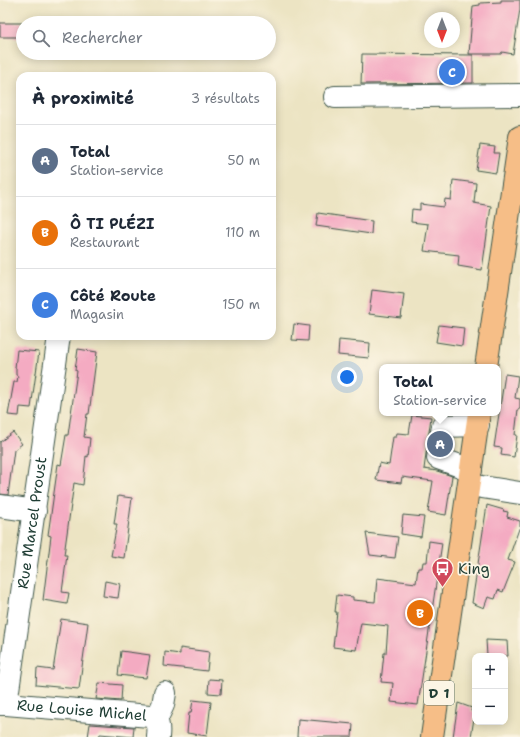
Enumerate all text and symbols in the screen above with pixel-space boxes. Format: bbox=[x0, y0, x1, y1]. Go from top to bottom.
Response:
north arrow bbox=[424, 12, 460, 48]
search box bbox=[16, 16, 276, 60]
icon: search bbox=[30, 27, 52, 49]
text: Rechercher bbox=[62, 28, 143, 48]
pin: C bbox=[439, 57, 465, 87]
text: À proximité bbox=[32, 87, 134, 109]
text: 3 résultats bbox=[191, 90, 260, 107]
text: Total bbox=[70, 142, 110, 162]
text: A bbox=[40, 152, 50, 169]
text: 50 m bbox=[227, 152, 260, 169]
text: Station-service bbox=[70, 162, 164, 179]
text: Ô TI PLÉZI bbox=[70, 214, 154, 234]
text: B bbox=[41, 224, 49, 241]
text: 110 m bbox=[225, 224, 260, 241]
text: Restaurant bbox=[70, 234, 140, 251]
text: Côté Route bbox=[70, 286, 156, 306]
text: C bbox=[41, 296, 49, 313]
text: 150 m bbox=[222, 296, 260, 313]
text: Magasin bbox=[70, 306, 124, 323]
popup bbox=[379, 364, 501, 416]
your location bbox=[337, 367, 357, 387]
text: Total bbox=[393, 372, 433, 392]
text: Station-service bbox=[393, 392, 487, 409]
pin: A bbox=[427, 429, 453, 459]
street label: Rue Marcel Proust bbox=[13, 455, 51, 590]
bus stop icon: King bbox=[429, 556, 455, 589]
place label: King bbox=[458, 559, 490, 579]
pin: B bbox=[407, 598, 433, 628]
map controls bbox=[472, 653, 508, 725]
button: + bbox=[472, 653, 508, 689]
road number: D 1 bbox=[424, 681, 454, 705]
button: − bbox=[472, 689, 508, 725]
street label: Rue Louise Michel bbox=[16, 695, 148, 726]

